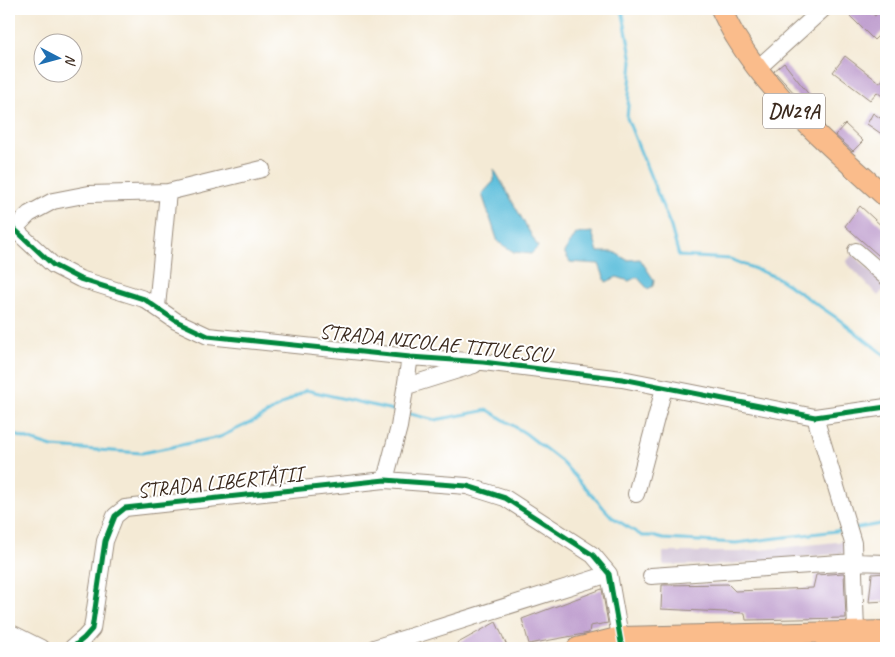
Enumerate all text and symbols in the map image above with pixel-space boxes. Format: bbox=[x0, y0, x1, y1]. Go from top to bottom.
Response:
north arrow bbox=[32, 32, 82, 82]
text: N bbox=[61, 54, 79, 67]
road number: DN29A bbox=[763, 94, 825, 128]
street label: STRADA NICOLAE TITULESCU bbox=[318, 318, 556, 368]
street label: STRADA LIBERTĂȚII bbox=[136, 460, 309, 504]

